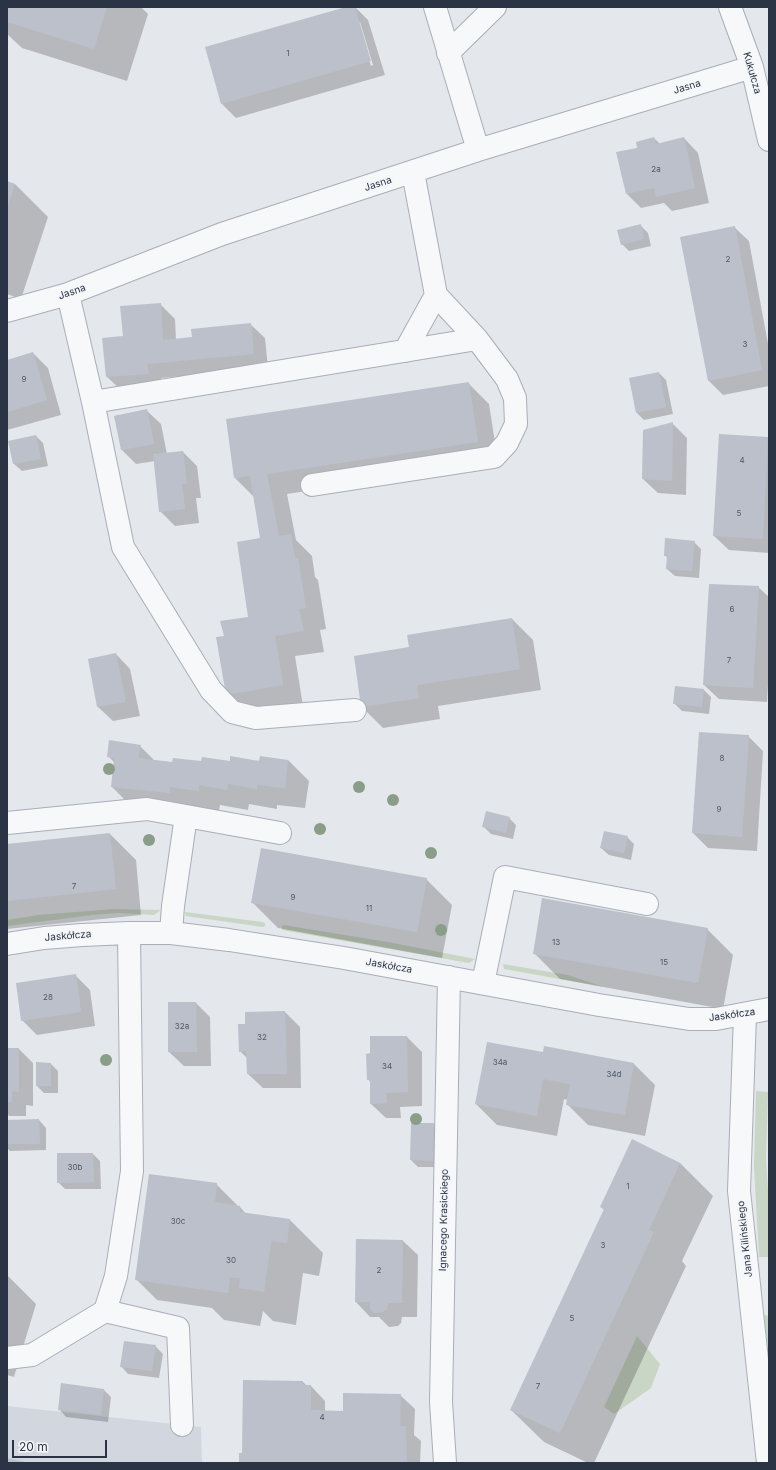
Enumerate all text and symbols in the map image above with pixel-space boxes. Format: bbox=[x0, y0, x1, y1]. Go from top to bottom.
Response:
house number: 1 bbox=[286, 49, 290, 59]
street label: Kukułcza bbox=[740, 51, 764, 95]
street label: Jasna bbox=[672, 77, 702, 97]
house number: 2a bbox=[651, 165, 661, 175]
street label: Jasna bbox=[363, 174, 393, 194]
house number: 2 bbox=[726, 255, 730, 265]
street label: Jasna bbox=[57, 282, 87, 302]
house number: 3 bbox=[743, 340, 747, 350]
house number: 9 bbox=[22, 375, 26, 385]
house number: 4 bbox=[739, 456, 745, 466]
house number: 5 bbox=[737, 509, 741, 519]
house number: 6 bbox=[730, 605, 734, 615]
house number: 7 bbox=[727, 656, 731, 666]
house number: 8 bbox=[720, 754, 724, 764]
house number: 9 bbox=[717, 805, 721, 815]
house number: 7 bbox=[72, 882, 76, 892]
house number: 9 bbox=[291, 893, 295, 903]
house number: 11 bbox=[366, 904, 372, 914]
street label: Jaskółcza bbox=[44, 928, 92, 944]
house number: 13 bbox=[552, 938, 560, 948]
street label: Jaskółcza bbox=[365, 956, 413, 976]
house number: 15 bbox=[660, 958, 668, 968]
house number: 28 bbox=[43, 993, 53, 1003]
street label: Jaskółcza bbox=[708, 1006, 756, 1024]
house number: 32a bbox=[175, 1022, 189, 1032]
house number: 32 bbox=[257, 1033, 267, 1043]
house number: 34a bbox=[493, 1058, 507, 1068]
house number: 34 bbox=[382, 1062, 392, 1072]
house number: 34d bbox=[606, 1070, 622, 1080]
house number: 30b bbox=[68, 1163, 82, 1173]
street label: Ignacego Krasickiego bbox=[437, 1169, 451, 1271]
house number: 1 bbox=[626, 1182, 630, 1192]
street label: Jana Kilińskiego bbox=[735, 1200, 755, 1278]
house number: 30c bbox=[171, 1217, 185, 1227]
house number: 3 bbox=[601, 1241, 605, 1251]
house number: 30 bbox=[226, 1256, 236, 1266]
house number: 2 bbox=[377, 1266, 381, 1276]
house number: 5 bbox=[570, 1314, 574, 1324]
house number: 7 bbox=[536, 1382, 540, 1392]
house number: 4 bbox=[319, 1413, 325, 1423]
scale bar bbox=[14, 1432, 109, 1458]
text: 20 m bbox=[19, 1439, 48, 1454]

